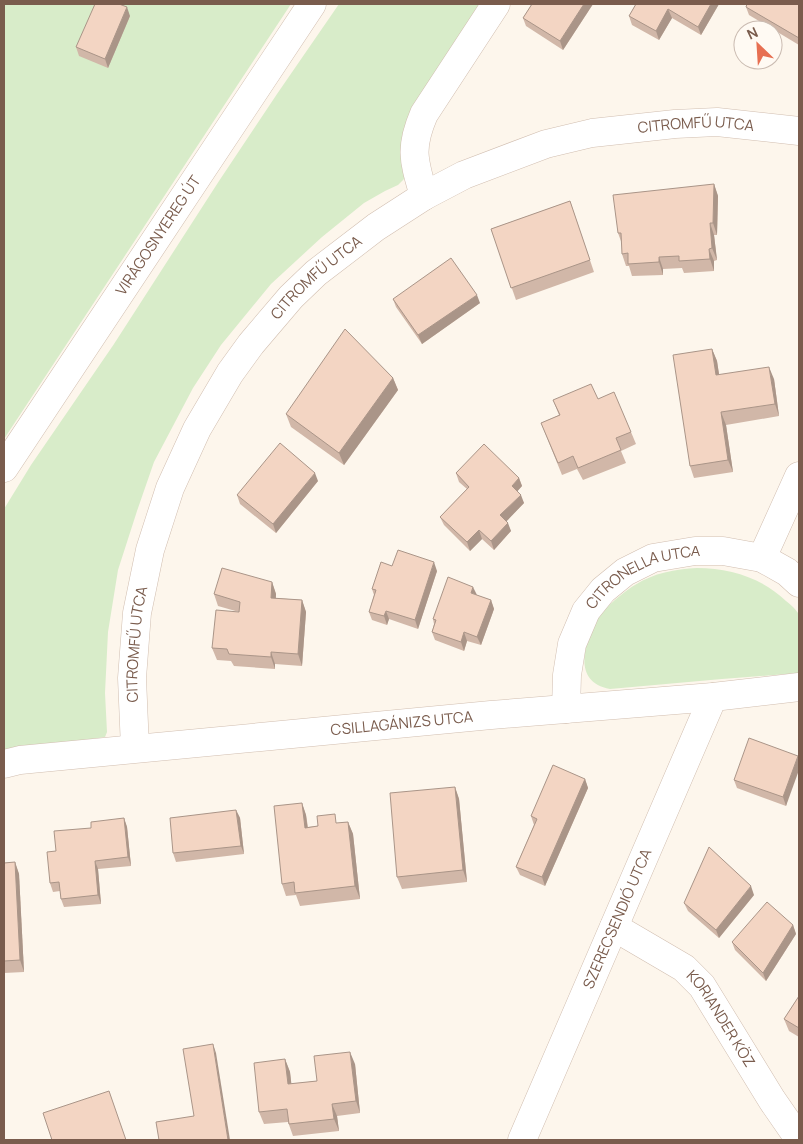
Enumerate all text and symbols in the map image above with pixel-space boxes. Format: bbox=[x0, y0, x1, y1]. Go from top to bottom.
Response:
north arrow bbox=[733, 20, 783, 70]
text: N bbox=[744, 22, 761, 44]
street label: CITROMFŰ UTCA bbox=[637, 111, 756, 138]
street label: VIRÁGOSNYEREG ÚT bbox=[110, 171, 205, 299]
street label: CITROMFŰ UTCA bbox=[265, 230, 367, 324]
street label: CITRONELLA UTCA bbox=[581, 540, 701, 613]
street label: CITROMFŰ UTCA bbox=[121, 584, 152, 703]
street label: CSILLAGÁNIZS UTCA bbox=[330, 706, 474, 740]
street label: SZERECSENDIÓ UTCA bbox=[577, 845, 657, 992]
street label: KORIANDER KÖZ bbox=[682, 965, 760, 1071]

